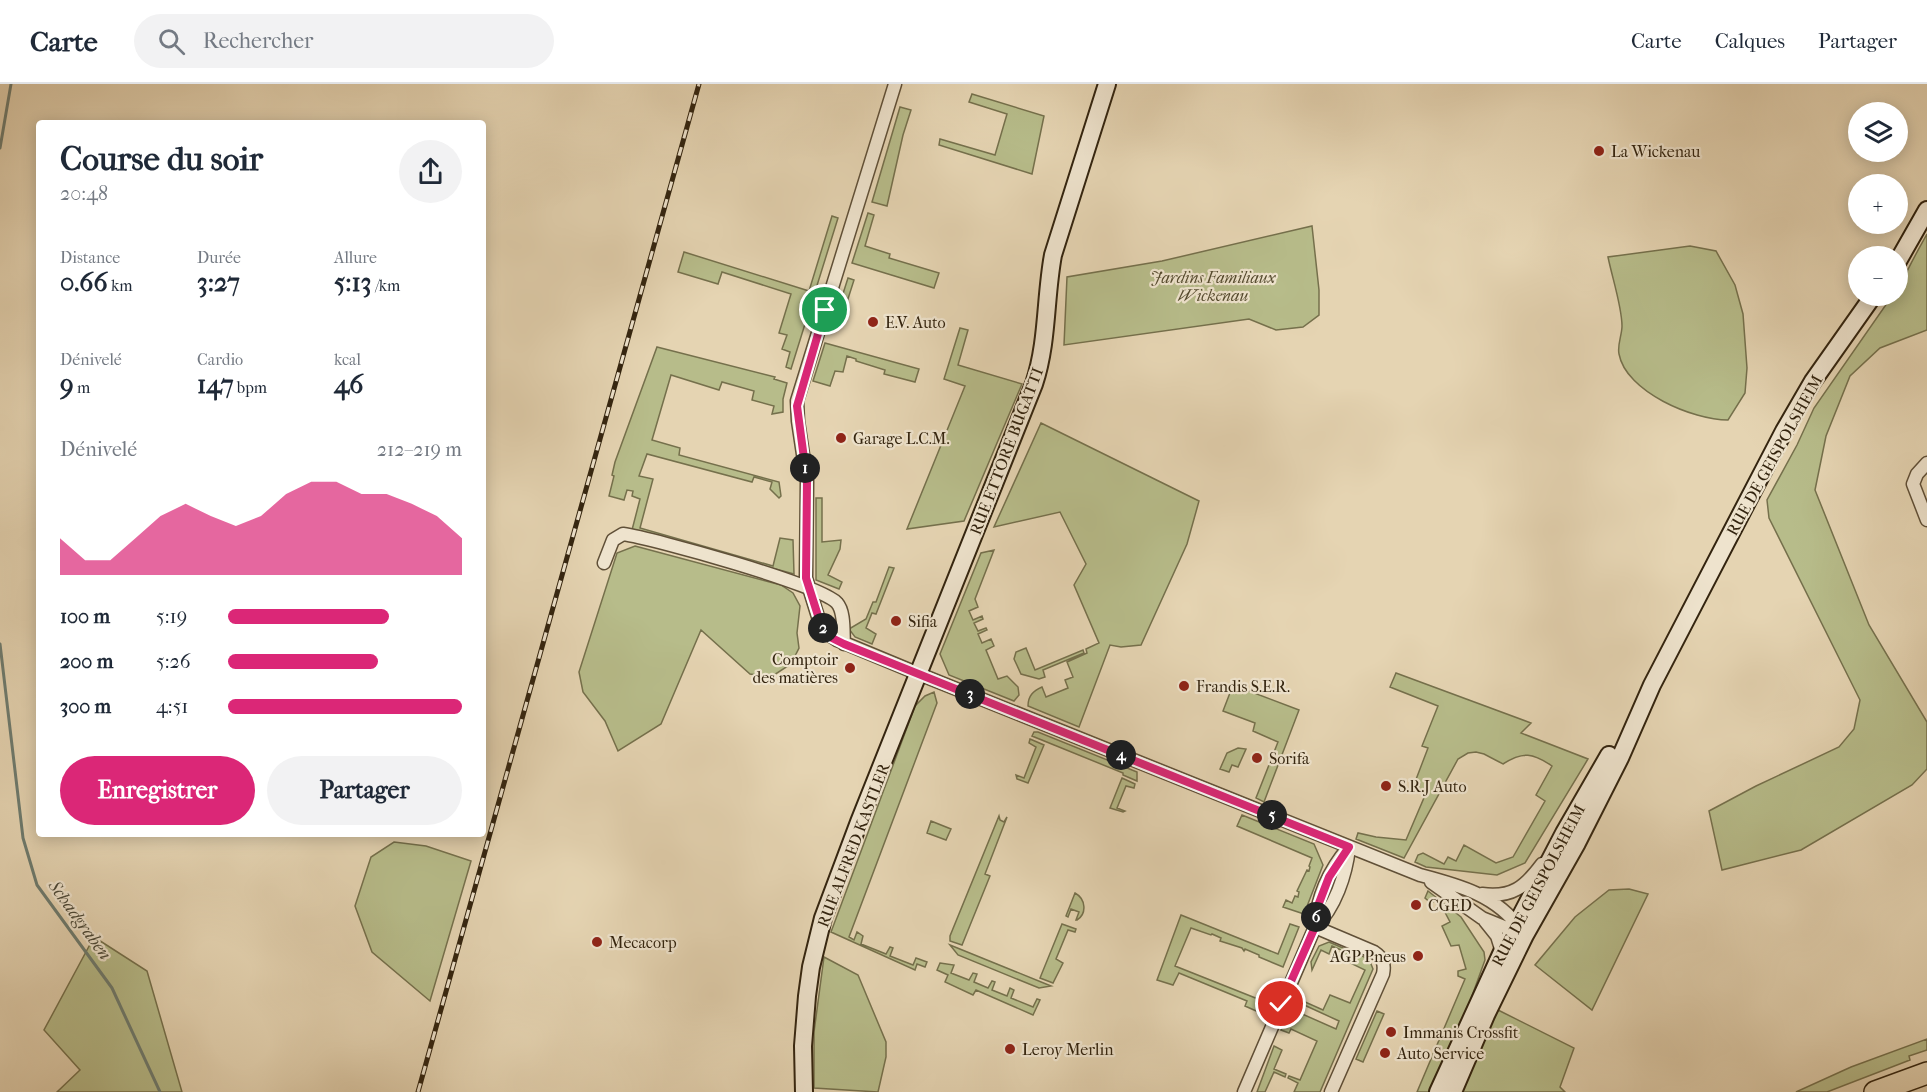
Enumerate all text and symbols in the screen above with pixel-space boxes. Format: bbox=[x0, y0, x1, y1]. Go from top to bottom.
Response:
search box bbox=[134, 14, 554, 68]
text: Carte bbox=[30, 25, 98, 58]
icon: search bbox=[155, 25, 188, 58]
text: Rechercher bbox=[203, 28, 313, 54]
text: Carte bbox=[1631, 29, 1682, 53]
text: Calques bbox=[1715, 29, 1785, 53]
text: Partager bbox=[1818, 29, 1897, 53]
map controls bbox=[1848, 102, 1908, 306]
button: layers bbox=[1848, 102, 1908, 162]
text: Course du soir bbox=[60, 140, 263, 179]
button: share bbox=[399, 140, 462, 203]
place label: La Wickenau bbox=[1611, 142, 1700, 161]
marker: La Wickenau bbox=[1592, 144, 1606, 158]
button: + bbox=[1848, 174, 1908, 234]
text: 20:48 bbox=[60, 182, 108, 205]
button: − bbox=[1848, 246, 1908, 306]
text: Distance bbox=[60, 248, 120, 267]
text: Durée bbox=[197, 248, 241, 267]
text: Allure bbox=[334, 248, 377, 267]
text: 0.66 bbox=[60, 267, 108, 298]
text: 3:27 bbox=[197, 267, 240, 298]
text: 5:13 bbox=[334, 267, 371, 298]
park label: Jardins Familiaux Wickenau bbox=[1150, 268, 1277, 305]
text: km bbox=[108, 276, 133, 295]
text: /km bbox=[371, 276, 400, 295]
pin bbox=[799, 284, 850, 335]
icon: arrive bbox=[808, 293, 841, 326]
place label: E.V. Auto bbox=[885, 313, 946, 332]
marker: E.V. Auto bbox=[866, 315, 880, 329]
text: Dénivelé bbox=[60, 350, 122, 369]
text: Cardio bbox=[197, 350, 243, 369]
text: kcal bbox=[334, 350, 361, 369]
street label: RUE ETTORE BUGATTI bbox=[966, 365, 1047, 538]
text: 9 bbox=[60, 369, 74, 400]
text: 147 bbox=[197, 369, 233, 400]
text: 46 bbox=[334, 369, 363, 400]
street label: RUE DE GEISPOLSHEIM bbox=[1722, 371, 1827, 539]
text: m bbox=[74, 378, 90, 397]
text: bpm bbox=[233, 378, 267, 397]
place label: Garage L.C.M. bbox=[853, 429, 950, 448]
marker: Garage L.C.M. bbox=[834, 431, 848, 445]
text: Dénivelé bbox=[60, 438, 137, 461]
text: 212–219 m bbox=[377, 438, 462, 461]
pin: 1 bbox=[790, 453, 820, 483]
text: 1 bbox=[802, 458, 808, 477]
text: 100 m bbox=[60, 605, 110, 628]
text: 5:19 bbox=[156, 605, 187, 628]
place label: Sifia bbox=[908, 612, 938, 631]
pin: 2 bbox=[808, 613, 838, 643]
marker: Sifia bbox=[889, 614, 903, 628]
text: 2 bbox=[819, 618, 827, 637]
text: 200 m bbox=[60, 650, 113, 673]
text: 5:26 bbox=[156, 650, 191, 673]
place label: Comptoir des matières bbox=[753, 650, 838, 687]
marker: Comptoir des matières bbox=[843, 661, 857, 675]
place label: Frandis S.E.R. bbox=[1196, 677, 1290, 696]
pin: 3 bbox=[955, 679, 985, 709]
marker: Frandis S.E.R. bbox=[1177, 679, 1191, 693]
text: 3 bbox=[967, 684, 973, 703]
text: 300 m bbox=[60, 695, 111, 718]
text: 4:51 bbox=[156, 695, 188, 718]
pin: 4 bbox=[1106, 740, 1136, 770]
text: 4 bbox=[1116, 745, 1126, 764]
place label: Sorifa bbox=[1269, 749, 1310, 768]
marker: Sorifa bbox=[1250, 751, 1264, 765]
button: Enregistrer bbox=[60, 756, 255, 825]
button: Partager bbox=[267, 756, 462, 825]
street label: RUE ALFRED KASTLER bbox=[813, 759, 894, 930]
place label: S.R.J Auto bbox=[1398, 777, 1467, 796]
marker: S.R.J Auto bbox=[1379, 779, 1393, 793]
pin: 5 bbox=[1257, 800, 1287, 830]
street label: RUE DE GEISPOLSHEIM bbox=[1488, 801, 1589, 970]
text: 5 bbox=[1269, 805, 1275, 824]
water label: Schadgraben bbox=[43, 876, 116, 964]
place label: CGED bbox=[1428, 896, 1472, 915]
marker: CGED bbox=[1409, 898, 1423, 912]
pin: 6 bbox=[1301, 902, 1331, 932]
text: 6 bbox=[1312, 907, 1320, 926]
place label: Mecacorp bbox=[609, 933, 677, 952]
marker: Mecacorp bbox=[590, 935, 604, 949]
place label: AGP Pneus bbox=[1329, 947, 1406, 966]
marker: AGP Pneus bbox=[1411, 949, 1425, 963]
pin bbox=[1255, 978, 1306, 1029]
icon: check bbox=[1264, 987, 1297, 1020]
place label: Immanis Crossfit bbox=[1403, 1023, 1519, 1042]
marker: Immanis Crossfit bbox=[1384, 1025, 1398, 1039]
place label: Leroy Merlin bbox=[1022, 1040, 1114, 1059]
marker: Leroy Merlin bbox=[1003, 1042, 1017, 1056]
place label: Auto Service bbox=[1396, 1044, 1484, 1063]
marker: Auto Service bbox=[1378, 1046, 1392, 1060]

